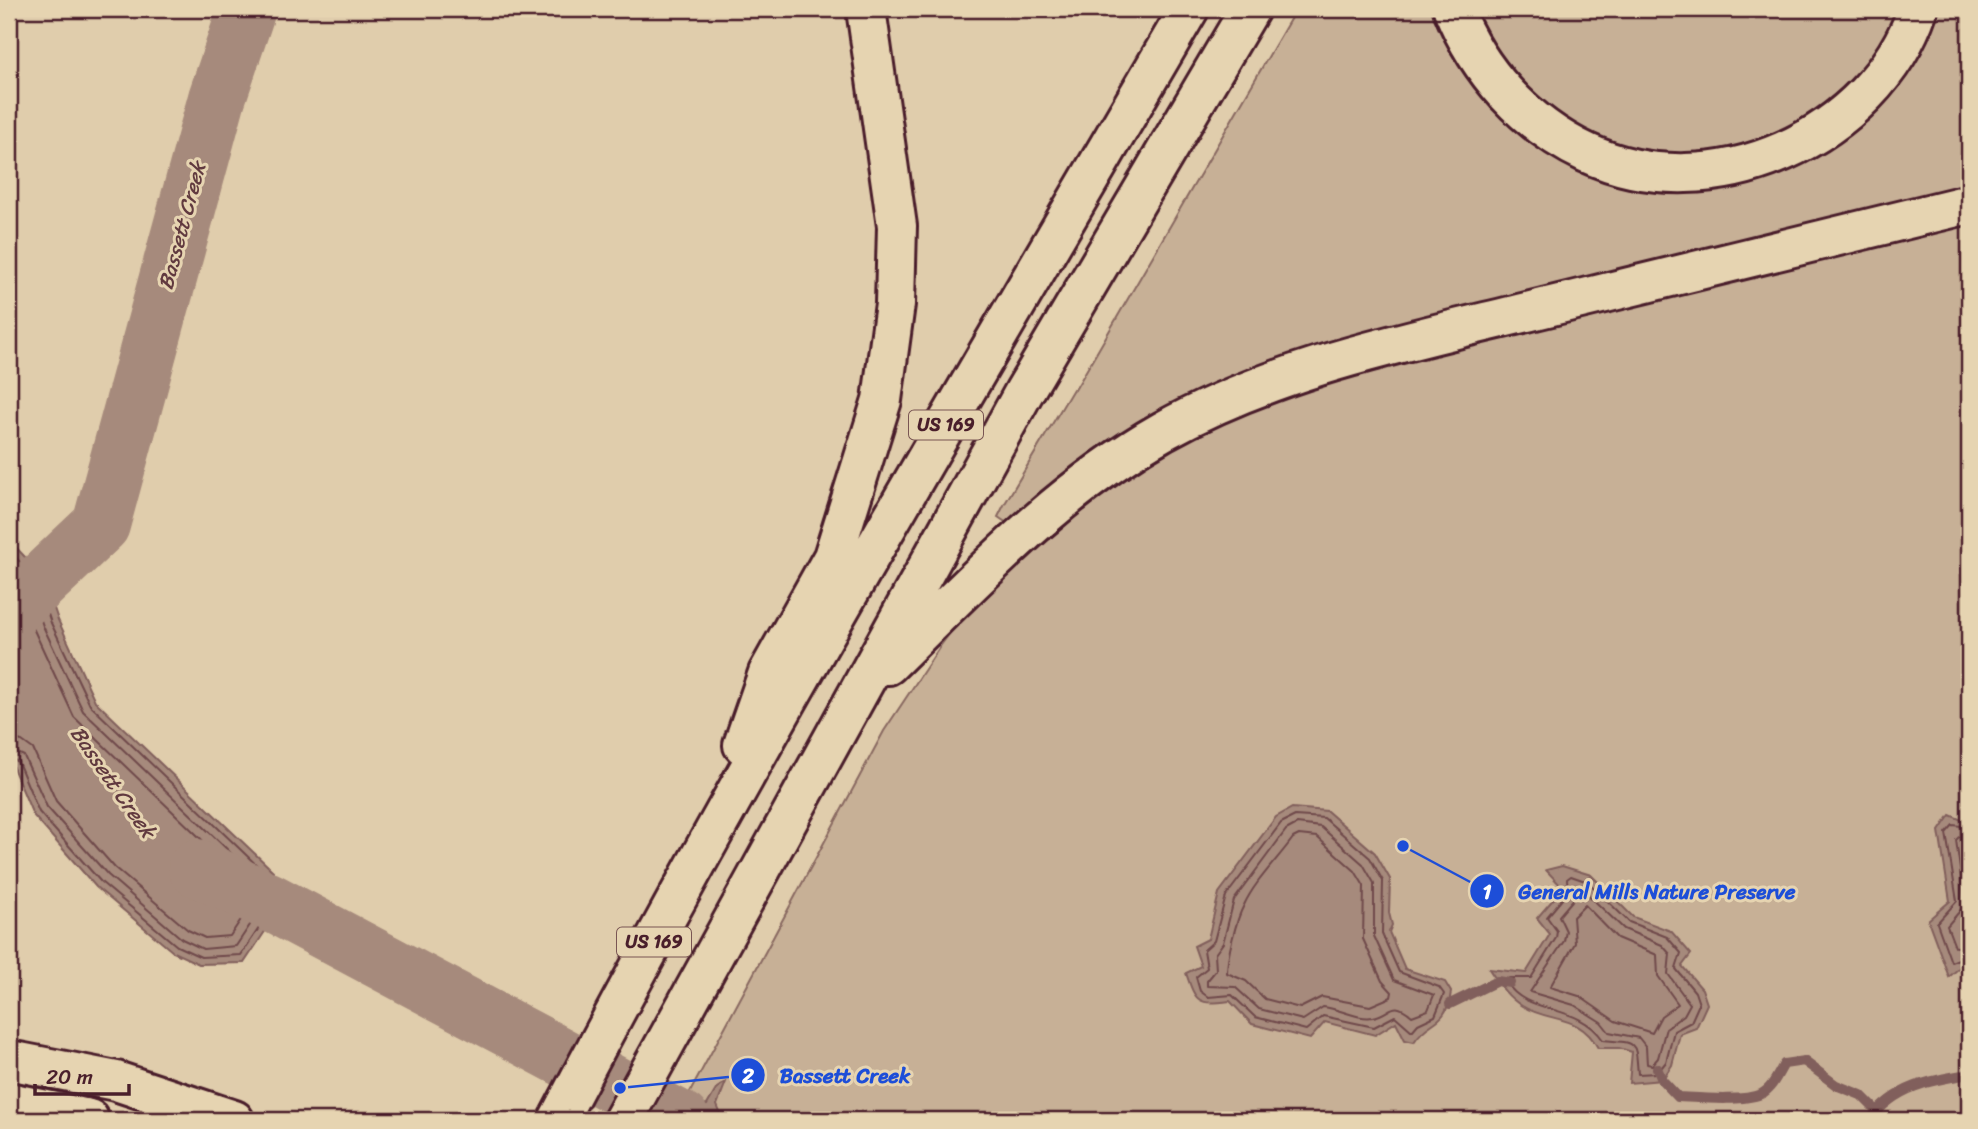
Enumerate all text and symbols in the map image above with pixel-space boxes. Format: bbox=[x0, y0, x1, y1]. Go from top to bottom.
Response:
water label: Bassett Creek bbox=[147, 155, 218, 294]
road number: US 169 bbox=[909, 410, 983, 440]
water label: Bassett Creek bbox=[60, 718, 168, 849]
callout: General Mills Nature Preserve bbox=[1470, 870, 1809, 912]
text: 1 bbox=[1482, 873, 1492, 911]
text: General Mills Nature Preserve bbox=[1517, 873, 1796, 911]
road number: US 169 bbox=[617, 928, 691, 957]
scale bar bbox=[35, 1052, 130, 1096]
callout: Bassett Creek bbox=[731, 1054, 925, 1096]
text: 2 bbox=[741, 1057, 754, 1095]
text: Bassett Creek bbox=[780, 1057, 911, 1095]
text: 20 m bbox=[46, 1058, 93, 1096]

